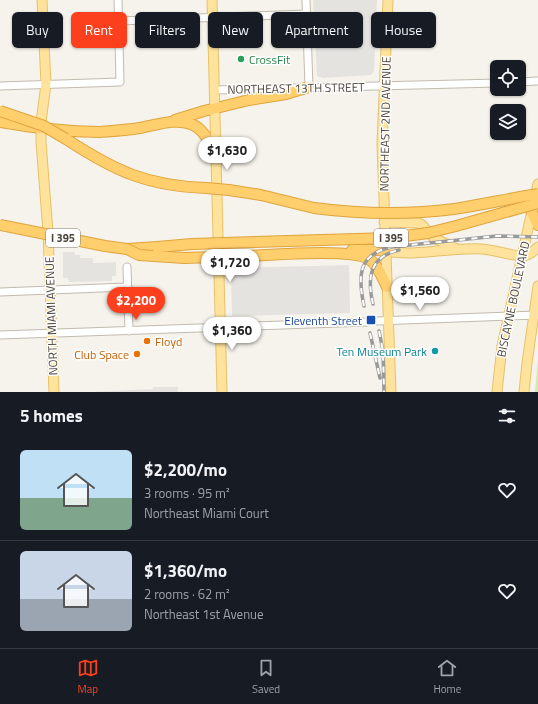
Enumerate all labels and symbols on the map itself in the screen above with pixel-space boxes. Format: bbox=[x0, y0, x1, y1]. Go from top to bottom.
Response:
place label: CrossFit bbox=[249, 50, 291, 69]
marker: CrossFit bbox=[236, 54, 246, 64]
street label: NORTHEAST 2ND AVENUE bbox=[374, 56, 396, 192]
street label: NORTHEAST 13TH STREET bbox=[227, 77, 365, 99]
pin: $1,630 bbox=[194, 137, 260, 171]
road number: I 395 bbox=[46, 229, 80, 247]
road number: I 395 bbox=[374, 229, 408, 247]
street label: BISCAYNE BOULEVARD bbox=[491, 239, 535, 359]
pin: $1,720 bbox=[197, 249, 263, 283]
street label: NORTH MIAMI AVENUE bbox=[39, 256, 63, 376]
pin: $1,560 bbox=[387, 277, 453, 311]
pin: $2,200 bbox=[103, 287, 169, 321]
place label: Eleventh Street bbox=[284, 311, 363, 330]
marker: Eleventh Street bbox=[365, 314, 377, 326]
pin: $1,360 bbox=[199, 317, 265, 351]
place label: Floyd bbox=[155, 332, 182, 351]
marker: Floyd bbox=[142, 336, 152, 346]
place label: Ten Museum Park bbox=[337, 342, 427, 361]
place label: Club Space bbox=[74, 345, 129, 364]
marker: Ten Museum Park bbox=[430, 346, 440, 356]
marker: Club Space bbox=[132, 349, 142, 359]

